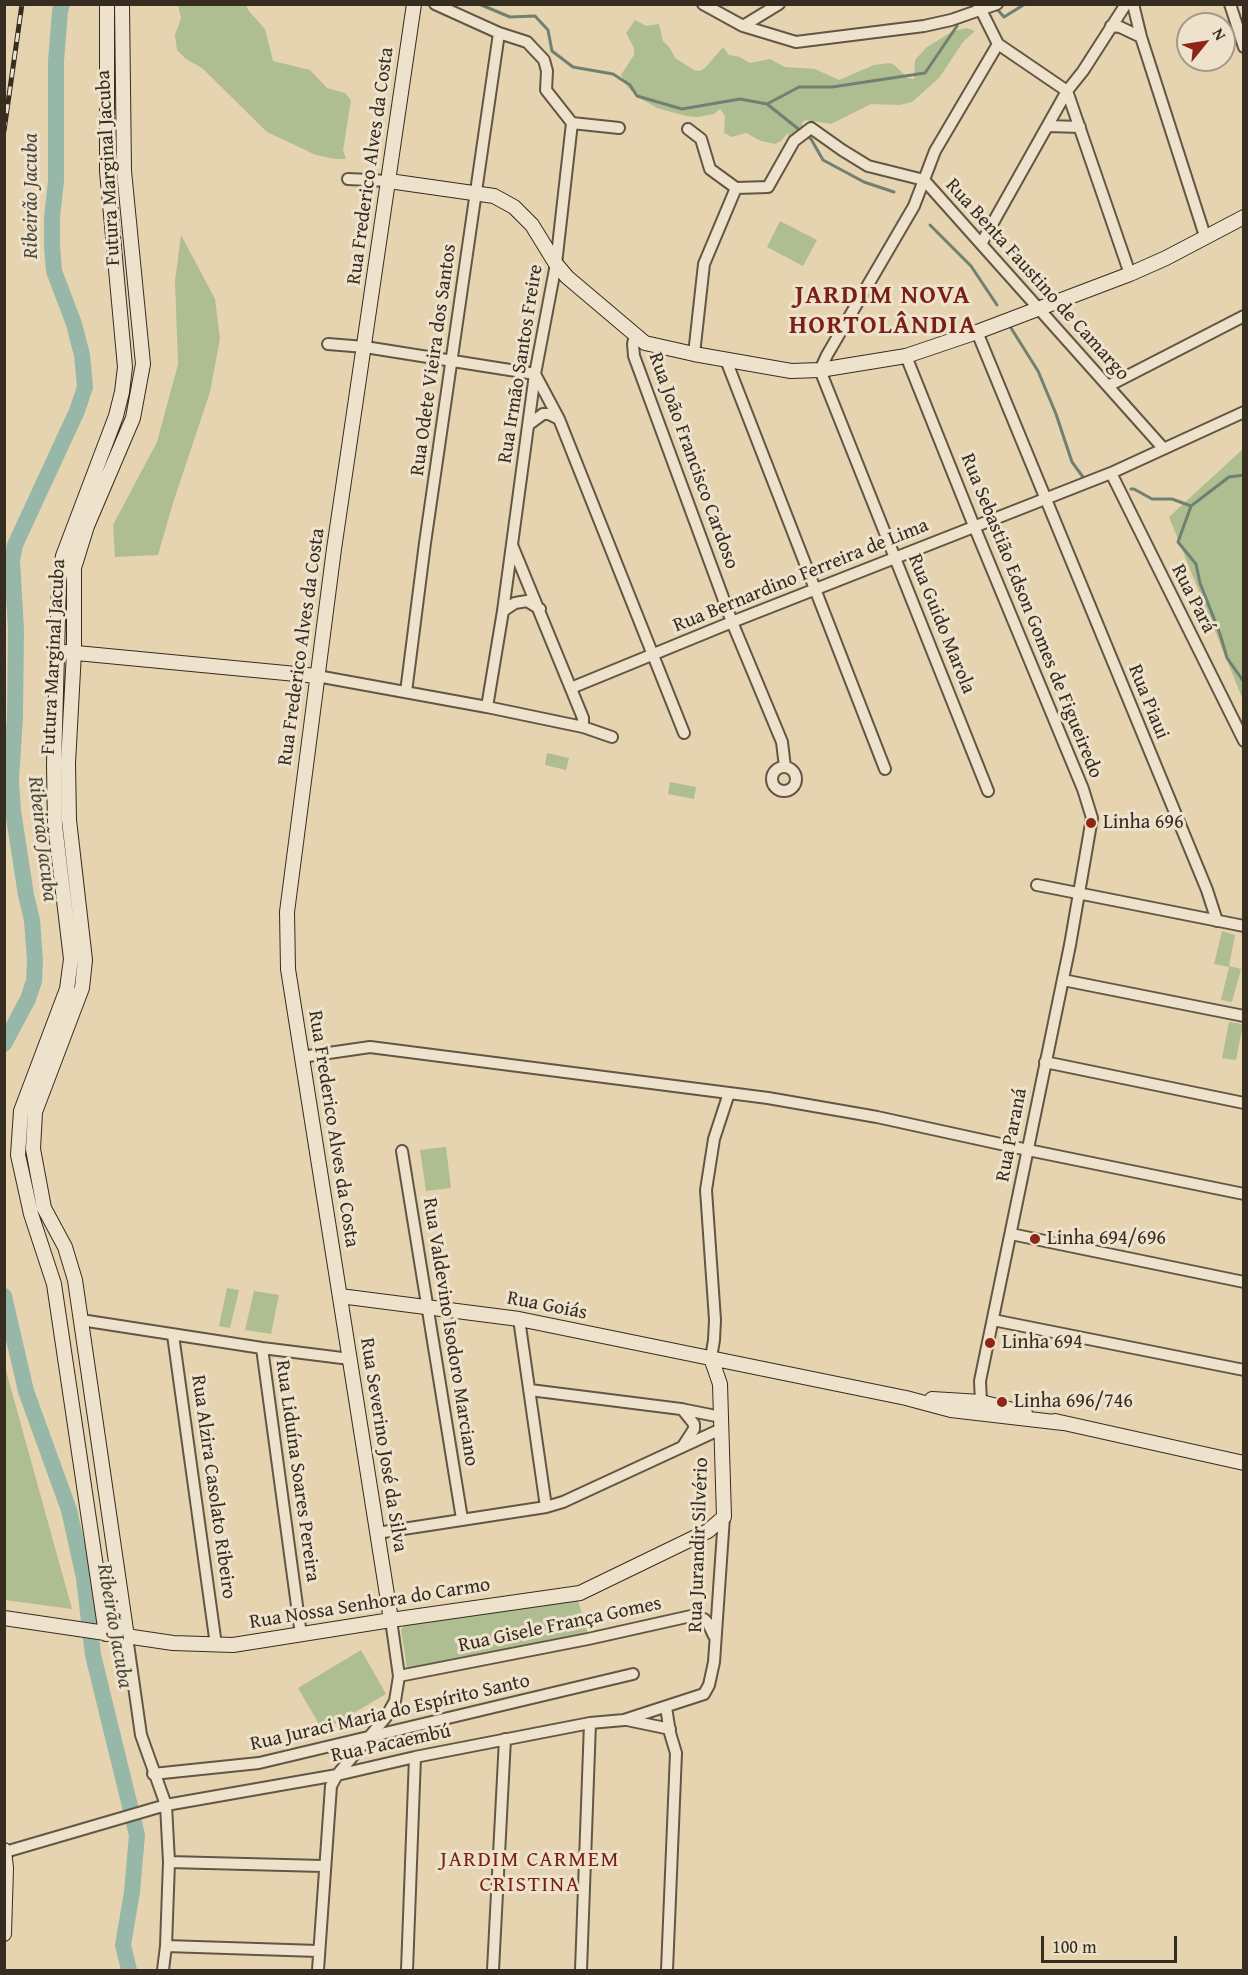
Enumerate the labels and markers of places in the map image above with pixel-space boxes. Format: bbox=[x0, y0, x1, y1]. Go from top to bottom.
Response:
place label: Linha 696 bbox=[1103, 811, 1184, 835]
marker: Linha 696 bbox=[1084, 816, 1098, 830]
place label: Linha 694/696 bbox=[1047, 1227, 1166, 1251]
marker: Linha 694/696 bbox=[1028, 1232, 1042, 1246]
place label: Linha 694 bbox=[1002, 1331, 1083, 1355]
marker: Linha 694 bbox=[983, 1336, 997, 1350]
place label: Linha 696/746 bbox=[1014, 1390, 1133, 1414]
marker: Linha 696/746 bbox=[995, 1395, 1009, 1409]

